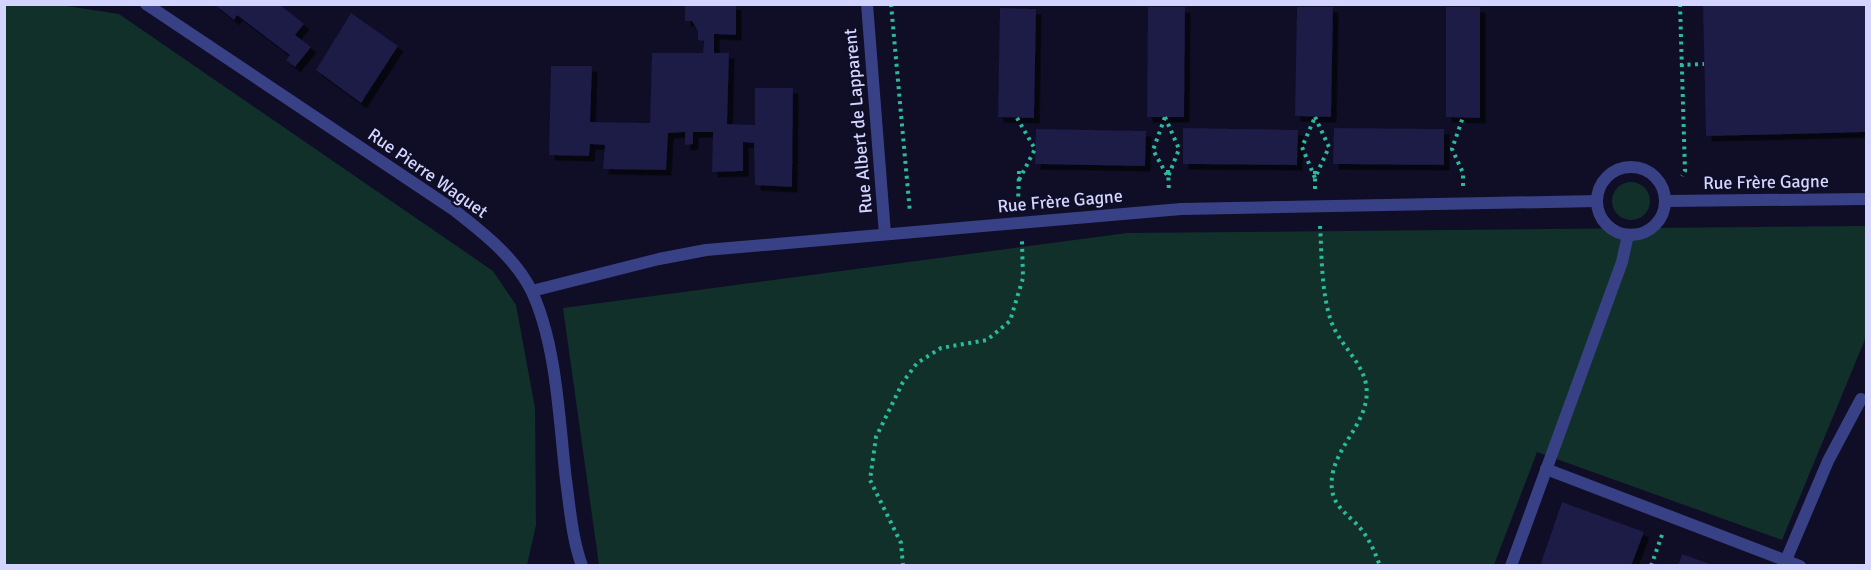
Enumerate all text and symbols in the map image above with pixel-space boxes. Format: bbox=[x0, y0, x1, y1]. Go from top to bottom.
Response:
street label: Rue Albert de Lapparent bbox=[839, 28, 877, 214]
street label: Rue Pierre Waguet bbox=[364, 123, 492, 223]
street label: Rue Frère Gagne bbox=[1703, 170, 1829, 194]
street label: Rue Frère Gagne bbox=[996, 185, 1124, 217]

